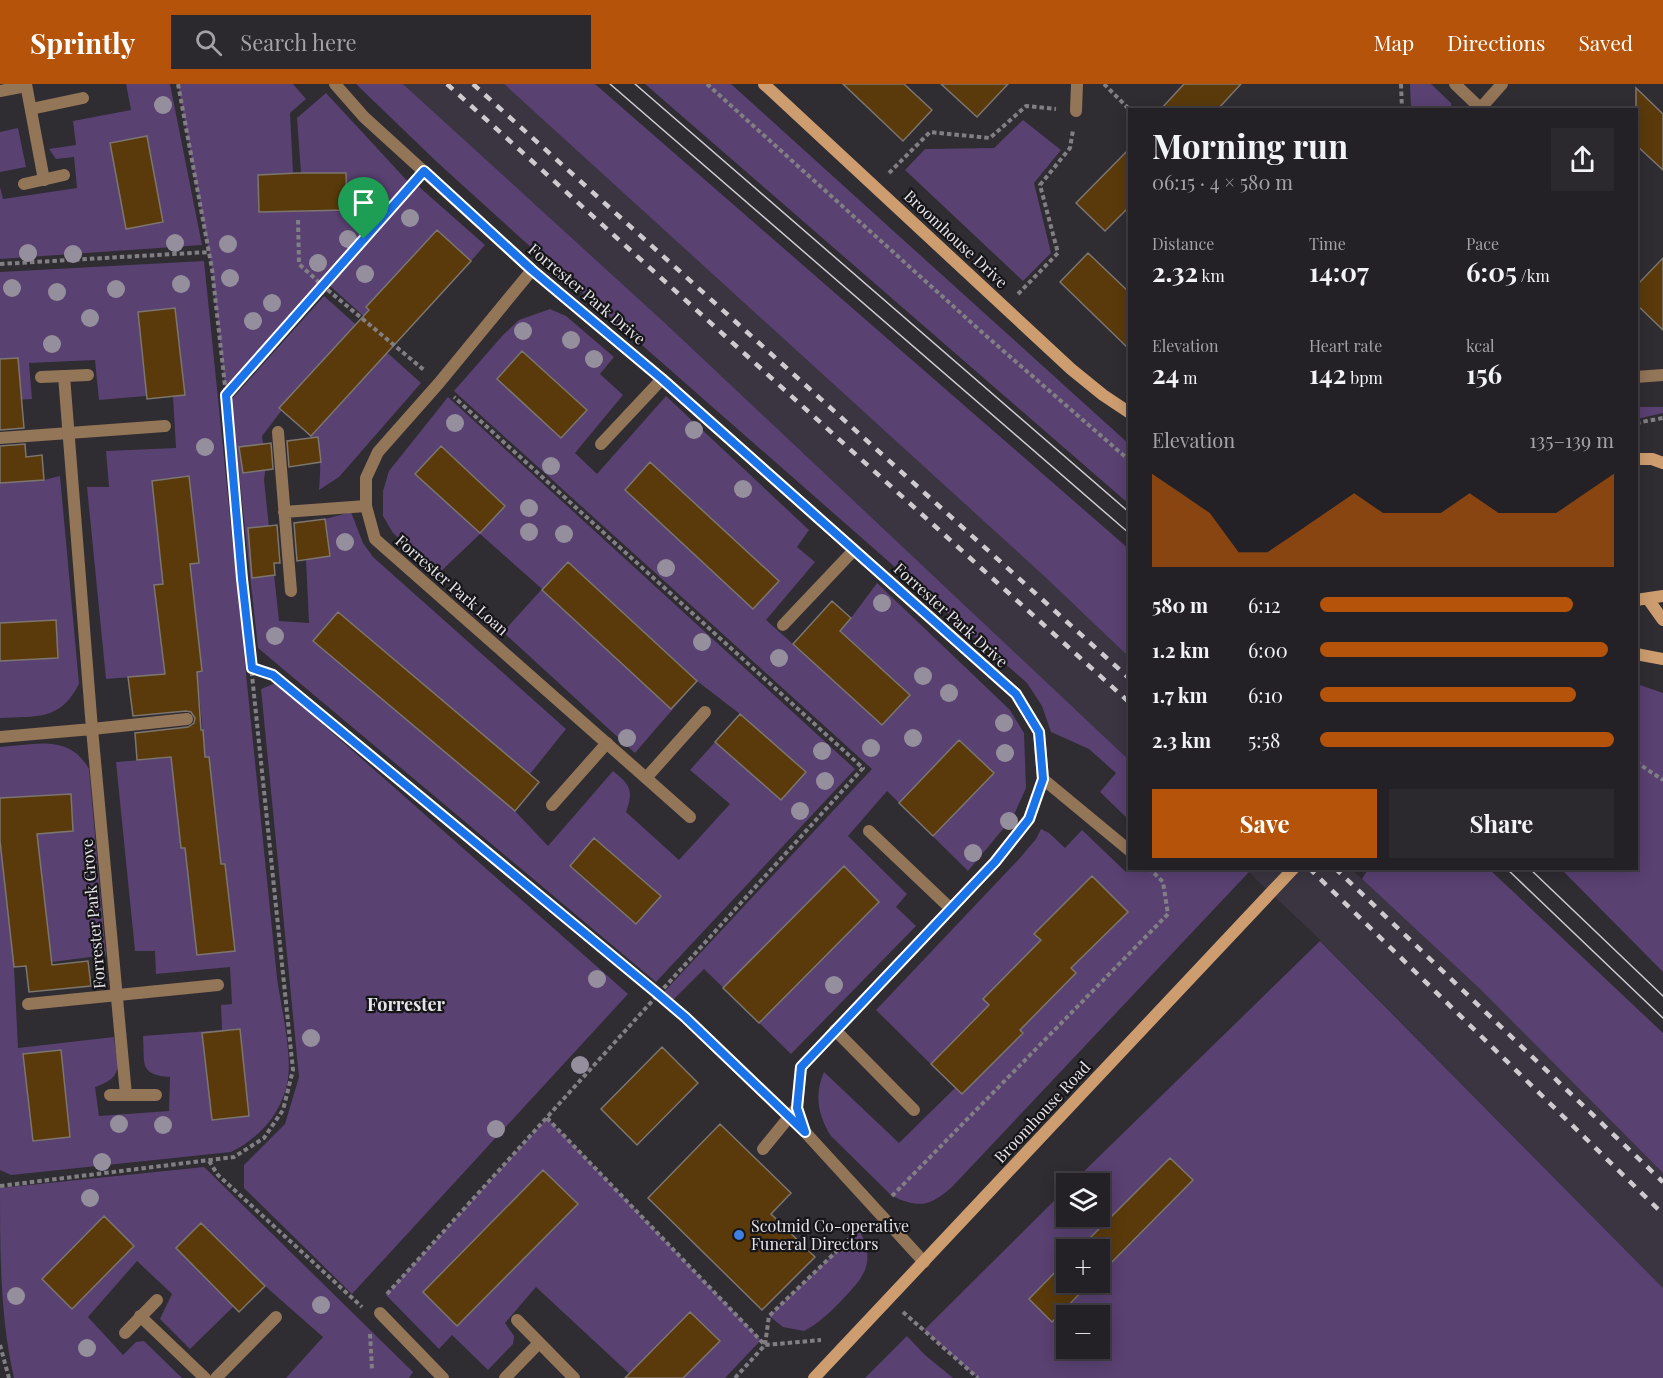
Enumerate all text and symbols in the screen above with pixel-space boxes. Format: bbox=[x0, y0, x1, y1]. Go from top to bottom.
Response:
search box bbox=[171, 15, 591, 69]
text: Sprintly bbox=[30, 24, 135, 61]
icon: search bbox=[192, 26, 225, 59]
text: Search here bbox=[240, 27, 357, 57]
text: Map bbox=[1373, 28, 1414, 56]
text: Directions bbox=[1447, 28, 1545, 56]
text: Saved bbox=[1578, 28, 1633, 56]
text: Morning run bbox=[1152, 123, 1348, 167]
button: share bbox=[1551, 128, 1614, 191]
text: 06:15 · 4 × 580 m bbox=[1152, 168, 1293, 195]
pin bbox=[338, 177, 389, 239]
street label: Broomhouse Drive bbox=[900, 185, 1013, 292]
icon: arrive bbox=[347, 186, 380, 219]
text: Distance bbox=[1152, 233, 1214, 254]
text: Time bbox=[1309, 233, 1346, 254]
text: Pace bbox=[1466, 233, 1499, 254]
street label: Forrester Park Drive bbox=[524, 238, 650, 349]
text: 2.32 bbox=[1152, 254, 1198, 289]
text: 14:07 bbox=[1309, 254, 1369, 289]
text: 6:05 bbox=[1466, 254, 1517, 289]
text: km bbox=[1198, 265, 1225, 286]
text: /km bbox=[1517, 265, 1550, 286]
text: Elevation bbox=[1152, 335, 1219, 356]
text: Heart rate bbox=[1309, 335, 1382, 356]
text: kcal bbox=[1466, 335, 1495, 356]
text: 24 bbox=[1152, 356, 1179, 391]
text: 142 bbox=[1309, 356, 1346, 391]
text: 156 bbox=[1466, 356, 1502, 391]
text: m bbox=[1179, 367, 1198, 388]
text: bpm bbox=[1346, 367, 1383, 388]
text: Elevation bbox=[1152, 426, 1235, 453]
text: 135–139 m bbox=[1529, 426, 1614, 453]
street label: Forrester Park Loan bbox=[391, 530, 514, 640]
street label: Forrester Park Drive bbox=[890, 558, 1013, 672]
text: 580 m bbox=[1152, 591, 1208, 618]
text: 6:12 bbox=[1248, 591, 1281, 618]
text: 1.2 km bbox=[1152, 636, 1210, 663]
text: 6:00 bbox=[1248, 636, 1288, 663]
text: 1.7 km bbox=[1152, 681, 1208, 708]
text: 6:10 bbox=[1248, 681, 1283, 708]
text: 2.3 km bbox=[1152, 726, 1211, 753]
text: 5:58 bbox=[1248, 726, 1280, 753]
button: Save bbox=[1152, 789, 1377, 858]
button: Share bbox=[1389, 789, 1614, 858]
street label: Forrester Park Grove bbox=[75, 838, 110, 990]
district label: Forrester bbox=[367, 992, 446, 1016]
street label: Broomhouse Road bbox=[989, 1056, 1094, 1167]
map controls bbox=[1056, 1173, 1110, 1359]
button: layers bbox=[1056, 1173, 1110, 1227]
place label: Scotmid Co-operative Funeral Directors bbox=[751, 1215, 909, 1254]
marker: Scotmid Co-operative Funeral Directors bbox=[732, 1228, 746, 1242]
button: + bbox=[1056, 1239, 1110, 1293]
button: − bbox=[1056, 1305, 1110, 1359]

